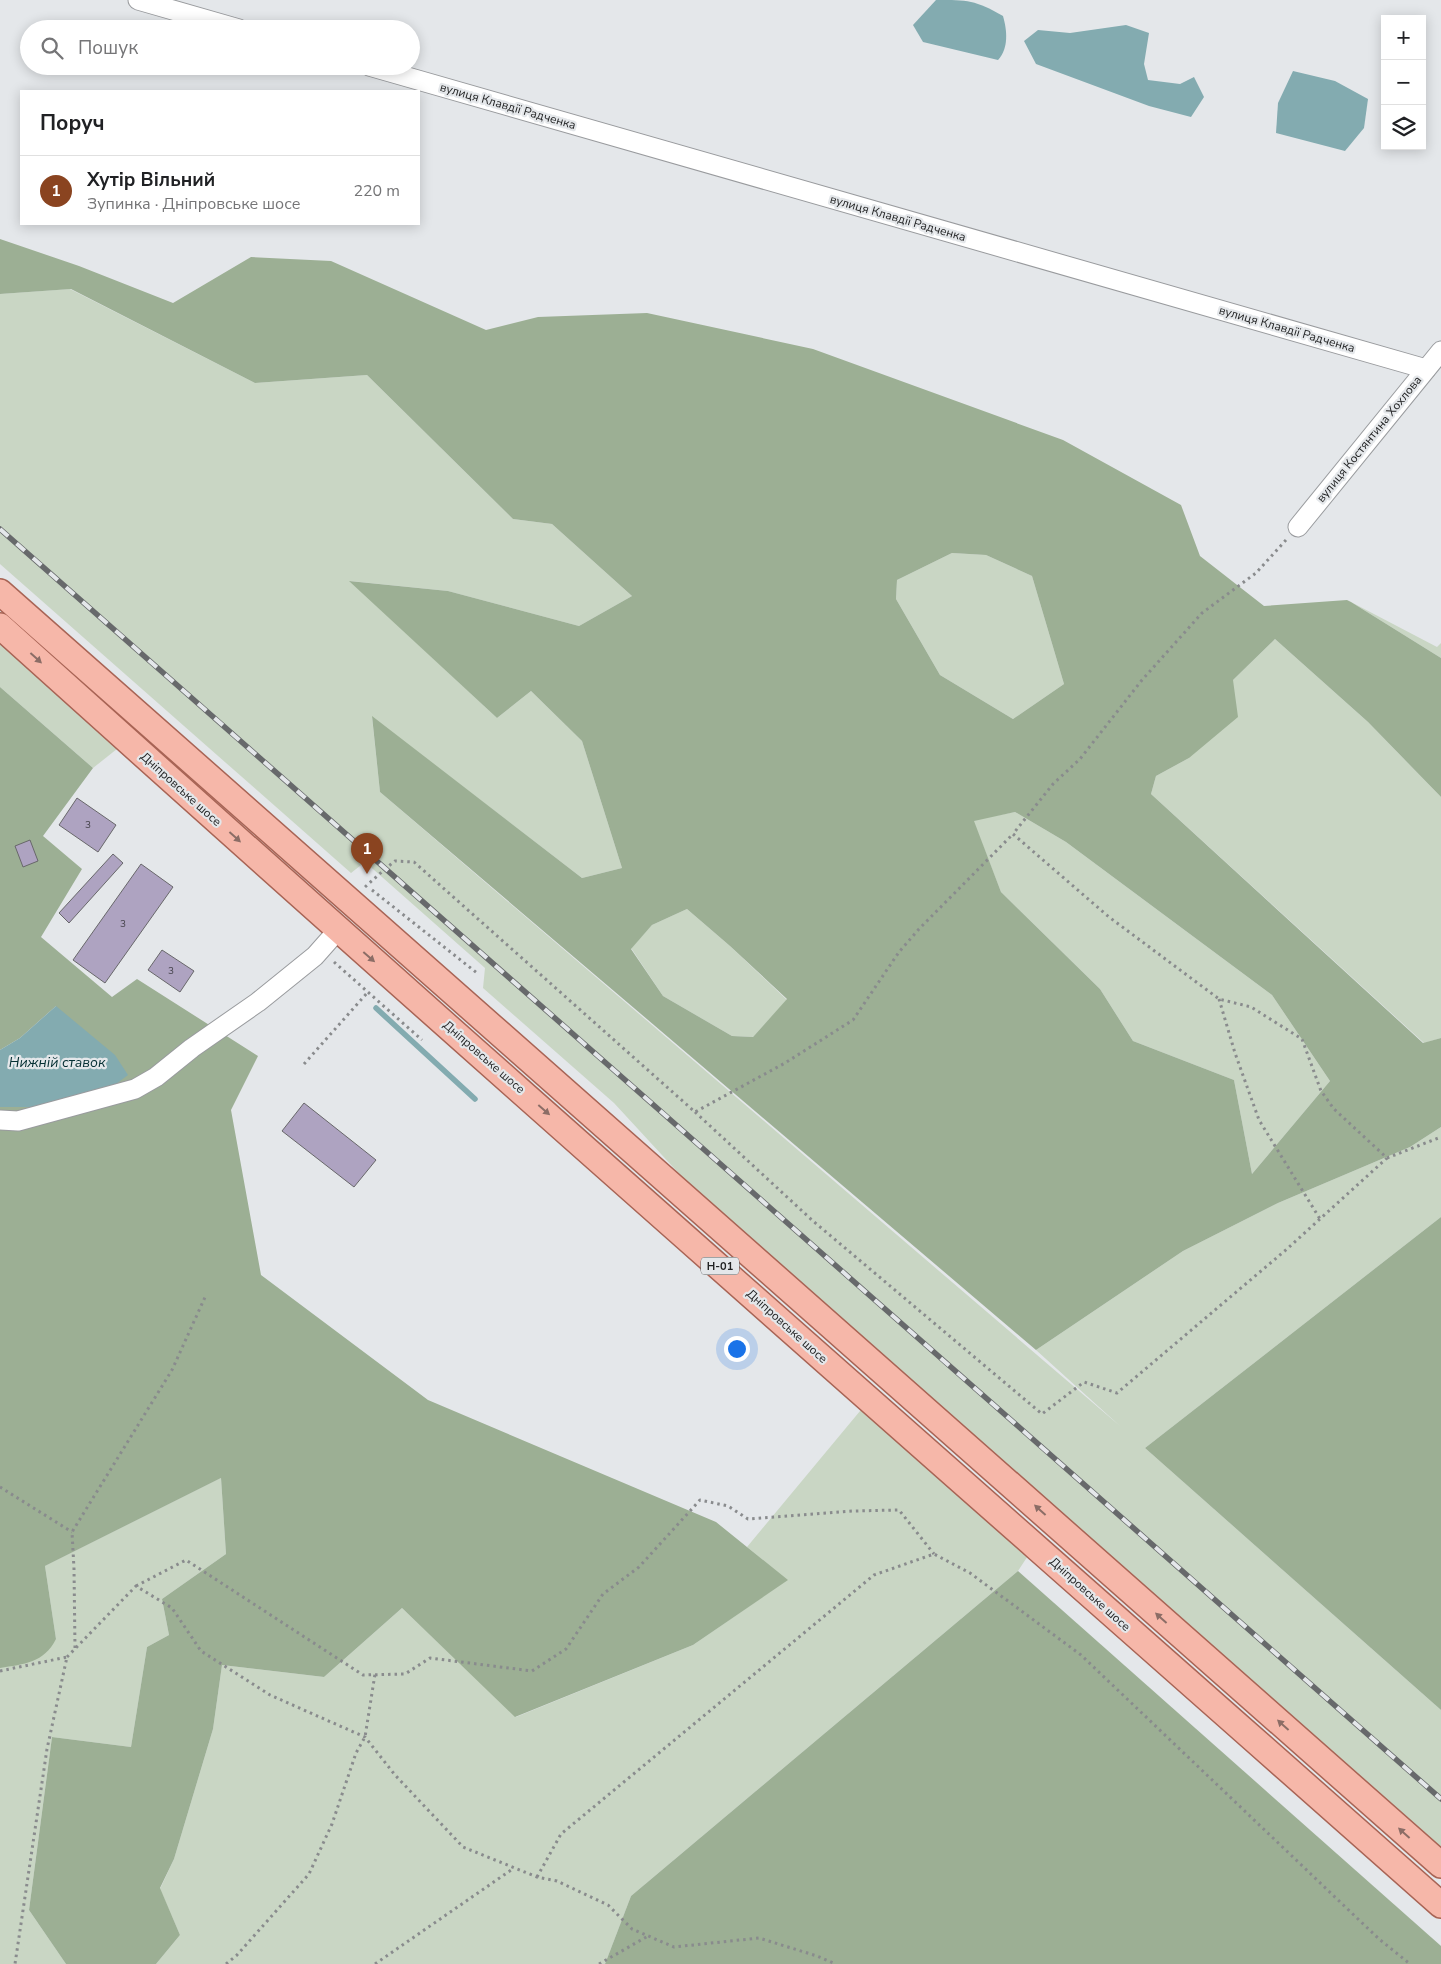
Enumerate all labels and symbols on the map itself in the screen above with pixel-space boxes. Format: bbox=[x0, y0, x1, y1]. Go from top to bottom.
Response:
street label: вулиця Клавдії Радченка bbox=[438, 79, 578, 133]
street label: вулиця Клавдії Радченка bbox=[828, 191, 968, 245]
street label: вулиця Клавдії Радченка bbox=[1217, 302, 1357, 356]
street label: вулиця Костянтина Хохлова bbox=[1313, 372, 1425, 506]
one-way arrow bbox=[30, 653, 43, 664]
street label: Дніпровське шосе bbox=[137, 748, 225, 830]
house number: 3 bbox=[85, 818, 91, 832]
one-way arrow bbox=[228, 832, 241, 843]
pin: 1 bbox=[351, 833, 383, 874]
house number: 3 bbox=[120, 917, 126, 931]
one-way arrow bbox=[363, 952, 376, 963]
house number: 3 bbox=[168, 964, 174, 978]
street label: Дніпровське шосе bbox=[440, 1017, 528, 1097]
water label: Нижній ставок bbox=[9, 1053, 106, 1072]
one-way arrow bbox=[538, 1105, 551, 1116]
road number: Н-01 bbox=[701, 1258, 739, 1274]
street label: Дніпровське шосе bbox=[743, 1285, 831, 1367]
your location bbox=[724, 1336, 750, 1362]
one-way arrow bbox=[1034, 1504, 1046, 1516]
street label: Дніпровське шосе bbox=[1046, 1553, 1134, 1635]
one-way arrow bbox=[1155, 1612, 1168, 1623]
one-way arrow bbox=[1276, 1720, 1289, 1731]
one-way arrow bbox=[1399, 1827, 1411, 1839]

